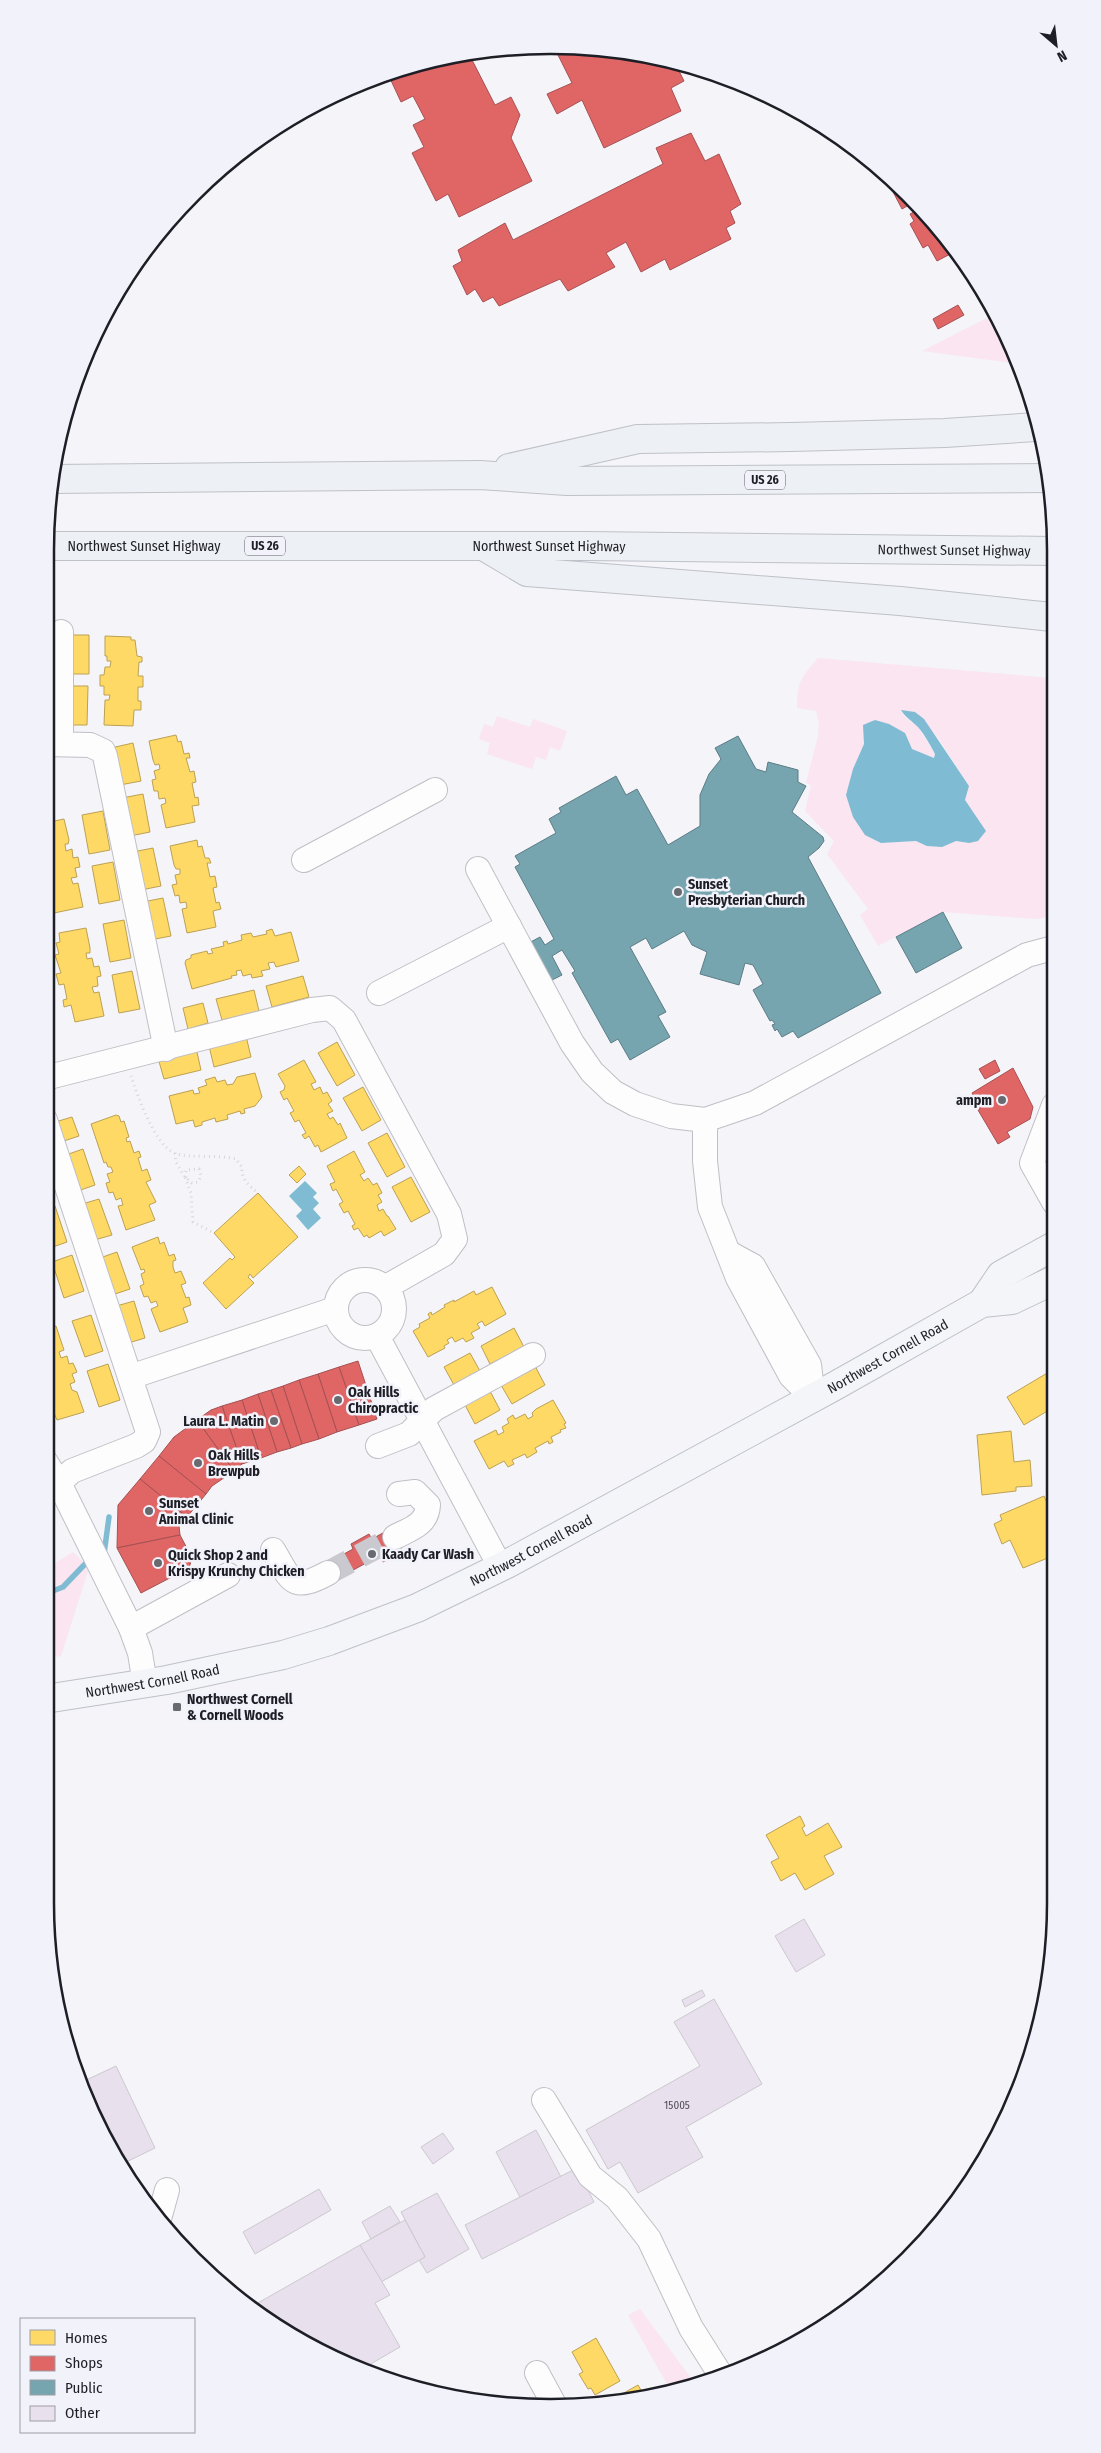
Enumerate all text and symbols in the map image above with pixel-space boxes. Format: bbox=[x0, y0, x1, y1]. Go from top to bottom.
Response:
north arrow bbox=[1031, 20, 1081, 70]
text: N bbox=[1054, 47, 1070, 66]
road number: US 26 bbox=[745, 470, 785, 490]
road number: US 26 bbox=[245, 536, 285, 556]
street label: Northwest Sunset Highway bbox=[67, 538, 221, 555]
street label: Northwest Sunset Highway bbox=[472, 538, 626, 555]
street label: Northwest Sunset Highway bbox=[877, 541, 1031, 560]
place label: Sunset Presbyterian Church bbox=[688, 876, 805, 909]
marker: Sunset Presbyterian Church bbox=[672, 886, 684, 898]
place label: ampm bbox=[956, 1092, 992, 1109]
marker: ampm bbox=[996, 1094, 1008, 1106]
street label: Northwest Cornell Road bbox=[825, 1316, 951, 1397]
place label: Oak Hills Chiropractic bbox=[348, 1384, 419, 1417]
marker: Oak Hills Chiropractic bbox=[332, 1394, 344, 1406]
place label: Laura L. Matin bbox=[183, 1413, 264, 1430]
marker: Laura L. Matin bbox=[268, 1415, 280, 1427]
place label: Oak Hills Brewpub bbox=[208, 1447, 260, 1480]
marker: Oak Hills Brewpub bbox=[192, 1457, 204, 1469]
place label: Sunset Animal Clinic bbox=[158, 1495, 234, 1528]
marker: Sunset Animal Clinic bbox=[143, 1505, 155, 1517]
street label: Northwest Cornell Road bbox=[467, 1511, 595, 1590]
place label: Kaady Car Wash bbox=[382, 1546, 474, 1563]
place label: Quick Shop 2 and Krispy Krunchy Chicken bbox=[168, 1547, 305, 1580]
marker: Kaady Car Wash bbox=[366, 1548, 378, 1560]
marker: Quick Shop 2 and Krispy Krunchy Chicken bbox=[152, 1557, 164, 1569]
street label: Northwest Cornell Road bbox=[84, 1661, 221, 1702]
place label: Northwest Cornell & Cornell Woods bbox=[187, 1691, 293, 1724]
marker: Northwest Cornell & Cornell Woods bbox=[171, 1701, 183, 1713]
house number: 15005 bbox=[664, 2099, 690, 2112]
legend bbox=[20, 2318, 195, 2433]
text: Homes bbox=[65, 2329, 107, 2347]
text: Shops bbox=[65, 2354, 103, 2372]
text: Public bbox=[65, 2379, 103, 2397]
text: Other bbox=[65, 2404, 101, 2422]

